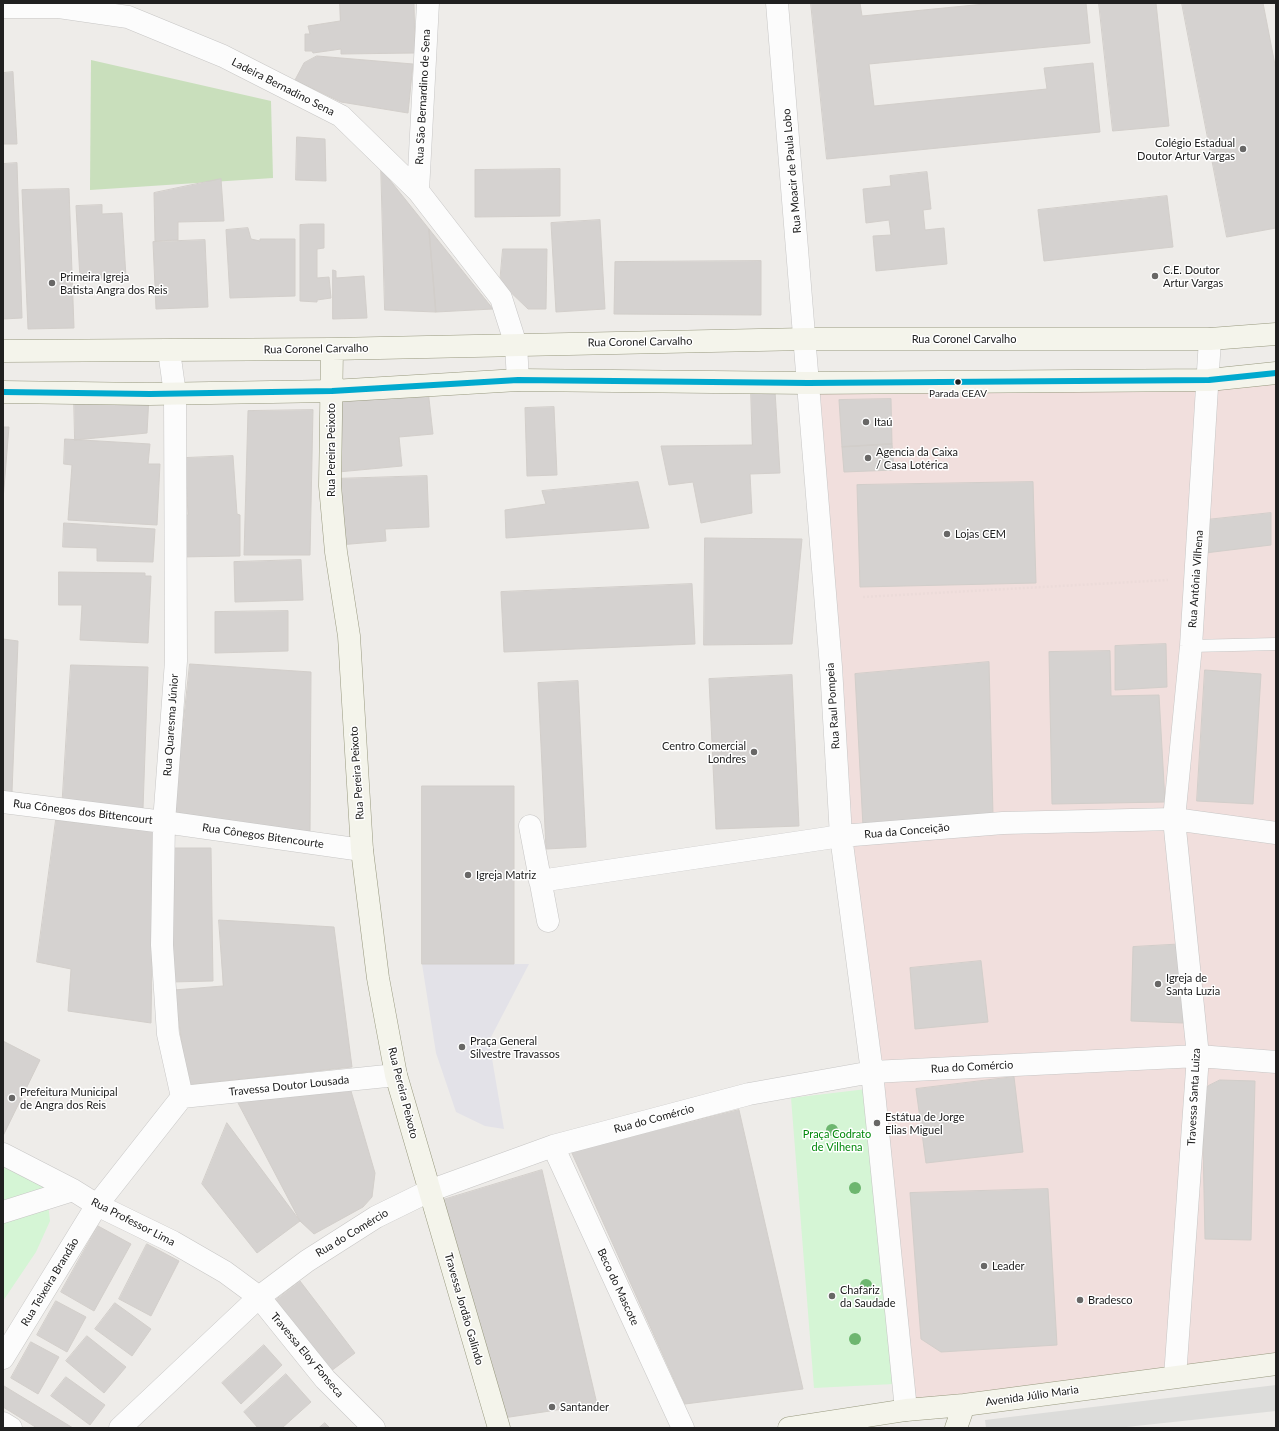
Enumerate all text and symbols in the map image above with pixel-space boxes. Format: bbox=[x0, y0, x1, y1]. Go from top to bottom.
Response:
street label: Rua São Bernardino de Sena bbox=[413, 29, 433, 165]
street label: Ladeira Bernadino Sena bbox=[229, 55, 337, 119]
street label: Rua Moacir de Paula Lobo bbox=[780, 108, 804, 234]
place label: Colégio Estadual Doutor Artur Vargas bbox=[1137, 136, 1235, 162]
marker: Colégio Estadual Doutor Artur Vargas bbox=[1238, 144, 1248, 154]
place label: C.E. Doutor Artur Vargas bbox=[1163, 263, 1223, 289]
place label: Primeira Igreja Batista Angra dos Reis bbox=[60, 270, 167, 296]
marker: C.E. Doutor Artur Vargas bbox=[1150, 271, 1160, 281]
marker: Primeira Igreja Batista Angra dos Reis bbox=[47, 278, 57, 288]
street label: Rua Coronel Carvalho bbox=[912, 332, 1016, 346]
street label: Rua Coronel Carvalho bbox=[588, 334, 692, 350]
street label: Rua Coronel Carvalho bbox=[264, 341, 368, 357]
marker: Parada CEAV bbox=[953, 377, 963, 387]
place label: Parada CEAV bbox=[929, 388, 987, 400]
street label: Rua Pereira Peixoto bbox=[324, 403, 338, 497]
place label: Itaú bbox=[874, 415, 892, 429]
marker: Itaú bbox=[861, 417, 871, 427]
place label: Agencia da Caixa / Casa Lotérica bbox=[876, 445, 958, 471]
marker: Agencia da Caixa / Casa Lotérica bbox=[863, 453, 873, 463]
place label: Lojas CEM bbox=[955, 527, 1006, 541]
marker: Lojas CEM bbox=[942, 529, 952, 539]
street label: Rua Antônia Vilhena bbox=[1186, 530, 1206, 628]
street label: Rua Raul Pompeia bbox=[823, 662, 843, 750]
street label: Rua Quaresma Júnior bbox=[161, 673, 181, 777]
street label: Rua Pereira Peixoto bbox=[347, 726, 367, 820]
place label: Centro Comercial Londres bbox=[662, 739, 746, 765]
marker: Centro Comercial Londres bbox=[749, 747, 759, 757]
street label: Rua Cônegos dos Bittencourt bbox=[12, 797, 154, 827]
street label: Rua Cônegos Bitencourte bbox=[201, 821, 325, 851]
street label: Rua da Conceição bbox=[864, 821, 950, 841]
place label: Igreja Matriz bbox=[476, 868, 536, 882]
marker: Igreja Matriz bbox=[463, 870, 473, 880]
place label: Igreja de Santa Luzia bbox=[1166, 971, 1220, 997]
marker: Igreja de Santa Luzia bbox=[1153, 979, 1163, 989]
place label: Praça General Silvestre Travassos bbox=[470, 1034, 560, 1060]
marker: Praça General Silvestre Travassos bbox=[457, 1042, 467, 1052]
street label: Rua Pereira Peixoto bbox=[385, 1046, 421, 1140]
street label: Travessa Santa Luiza bbox=[1185, 1048, 1203, 1146]
street label: Rua do Comércio bbox=[930, 1058, 1014, 1076]
street label: Travessa Doutor Lousada bbox=[228, 1073, 350, 1099]
place label: Prefeitura Municipal de Angra dos Reis bbox=[20, 1085, 118, 1111]
marker: Prefeitura Municipal de Angra dos Reis bbox=[7, 1093, 17, 1103]
street label: Rua do Comércio bbox=[612, 1102, 696, 1136]
place label: Estátua de Jorge Elias Miguel bbox=[885, 1110, 965, 1136]
marker: Estátua de Jorge Elias Miguel bbox=[872, 1118, 882, 1128]
park label: Praça Codrato de Vilhena bbox=[803, 1127, 871, 1153]
street label: Rua Professor Lima bbox=[89, 1195, 177, 1249]
street label: Rua do Comércio bbox=[313, 1206, 391, 1260]
street label: Rua Teixeira Brandão bbox=[18, 1235, 82, 1329]
street label: Beco do Mascote bbox=[594, 1246, 642, 1328]
street label: Travessa Jordão Galindo bbox=[442, 1251, 486, 1367]
place label: Leader bbox=[992, 1259, 1024, 1273]
marker: Leader bbox=[979, 1261, 989, 1271]
place label: Chafariz da Saudade bbox=[840, 1283, 896, 1309]
marker: Chafariz da Saudade bbox=[827, 1291, 837, 1301]
place label: Bradesco bbox=[1088, 1293, 1132, 1307]
marker: Bradesco bbox=[1075, 1295, 1085, 1305]
street label: Travessa Eloy Fonseca bbox=[268, 1310, 346, 1400]
street label: Avenida Júlio Maria bbox=[984, 1383, 1080, 1409]
place label: Santander bbox=[560, 1400, 609, 1414]
marker: Santander bbox=[547, 1402, 557, 1412]

